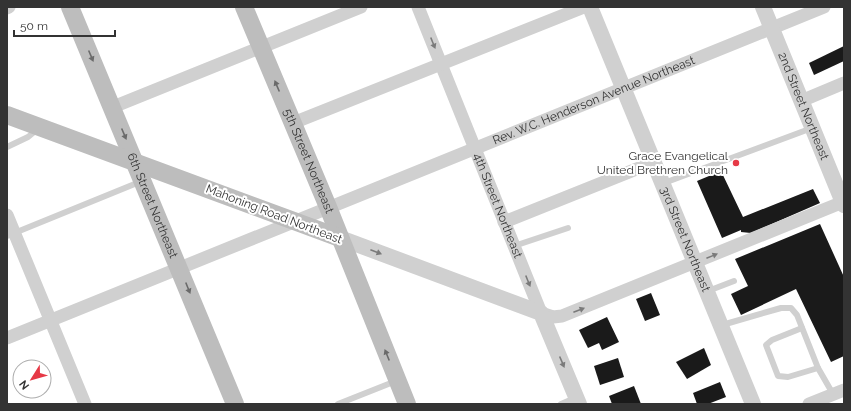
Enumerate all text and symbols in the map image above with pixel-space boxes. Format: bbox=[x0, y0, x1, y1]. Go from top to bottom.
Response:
scale bar bbox=[14, 12, 115, 38]
text: 50 m bbox=[20, 19, 48, 33]
one-way arrow bbox=[430, 38, 436, 50]
one-way arrow bbox=[88, 50, 94, 61]
street label: 2nd Street Northeast bbox=[775, 50, 832, 162]
street label: Rev. W.C. Henderson Avenue Northeast bbox=[491, 53, 697, 147]
one-way arrow bbox=[274, 80, 280, 91]
street label: 5th Street Northeast bbox=[281, 107, 337, 215]
one-way arrow bbox=[121, 129, 127, 140]
place label: Grace Evangelical United Brethren Church bbox=[597, 149, 729, 177]
street label: 6th Street Northeast bbox=[124, 151, 181, 260]
street label: 4th Street Northeast bbox=[470, 151, 525, 260]
marker: Grace Evangelical United Brethren Church bbox=[731, 158, 741, 168]
street label: Mahoning Road Northeast bbox=[204, 181, 344, 247]
street label: 3rd Street Northeast bbox=[658, 185, 713, 294]
one-way arrow bbox=[371, 250, 383, 256]
one-way arrow bbox=[707, 252, 719, 258]
one-way arrow bbox=[526, 275, 532, 287]
one-way arrow bbox=[185, 283, 191, 295]
one-way arrow bbox=[573, 306, 585, 312]
one-way arrow bbox=[384, 348, 390, 360]
one-way arrow bbox=[559, 356, 565, 368]
north arrow bbox=[12, 359, 52, 399]
text: N bbox=[17, 377, 32, 392]

